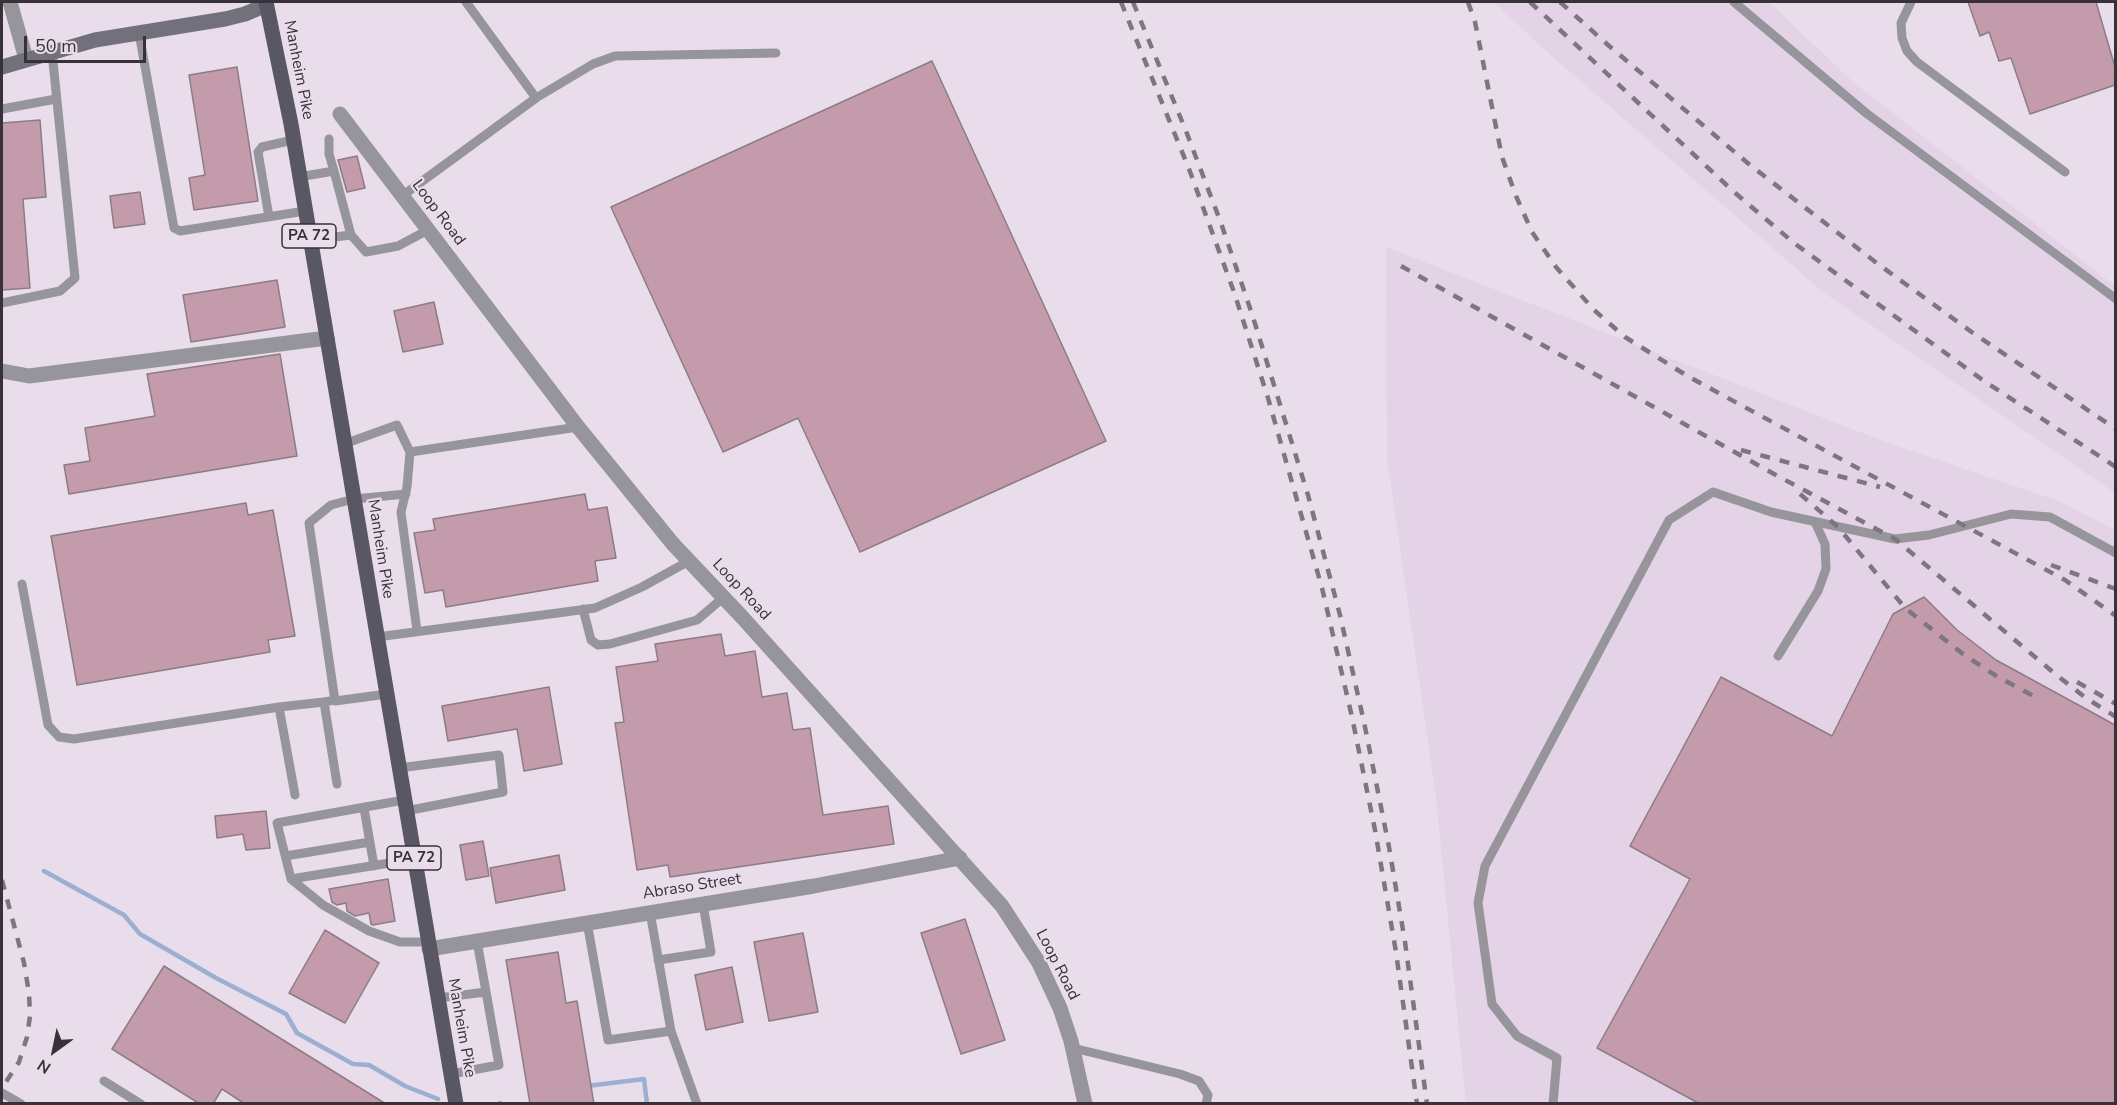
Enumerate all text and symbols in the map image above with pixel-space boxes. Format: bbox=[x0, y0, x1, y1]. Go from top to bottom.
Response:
street label: Manheim Pike bbox=[279, 19, 317, 121]
scale bar bbox=[27, 24, 148, 62]
text: 50 m bbox=[35, 34, 77, 58]
street label: Loop Road bbox=[407, 176, 469, 250]
road number: PA 72 bbox=[282, 224, 336, 248]
street label: Manheim Pike bbox=[363, 498, 397, 600]
street label: Loop Road bbox=[708, 555, 774, 625]
road number: PA 72 bbox=[387, 846, 441, 870]
street label: Abraso Street bbox=[641, 870, 743, 904]
street label: Loop Road bbox=[1031, 926, 1083, 1004]
street label: Manheim Pike bbox=[443, 977, 479, 1079]
north arrow bbox=[24, 1021, 84, 1081]
text: N bbox=[33, 1054, 55, 1079]

